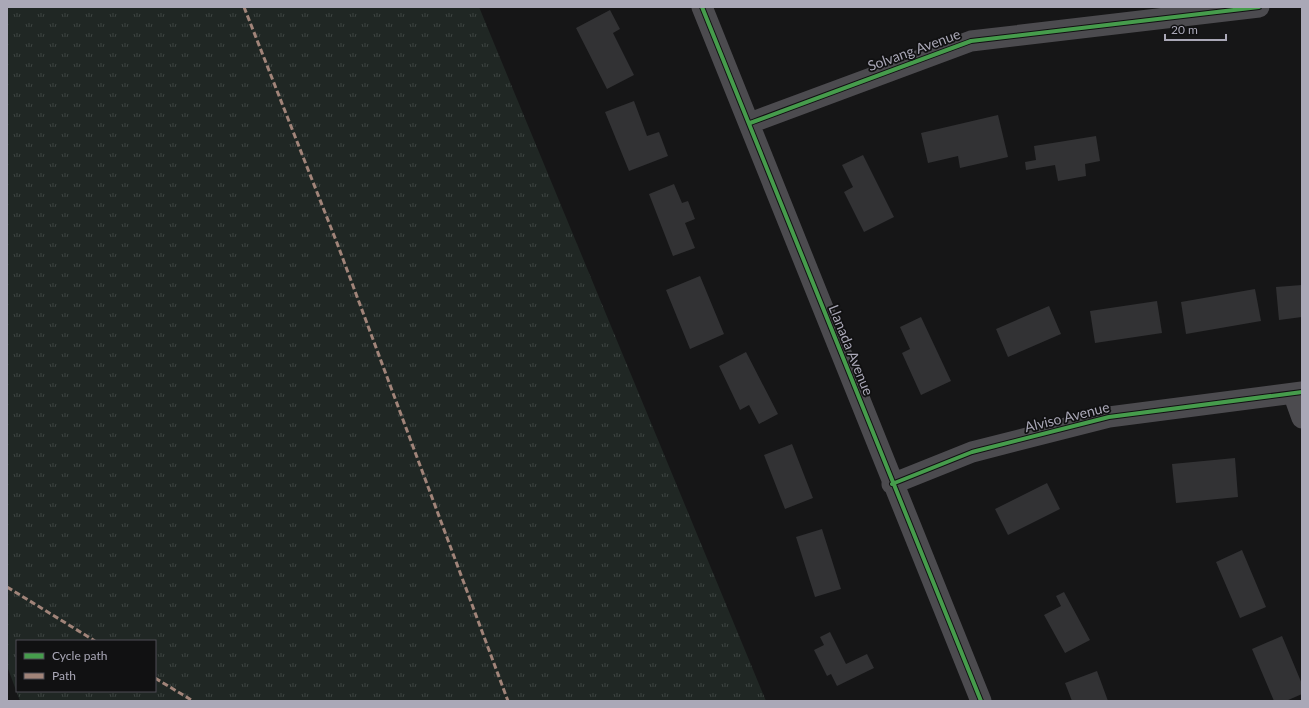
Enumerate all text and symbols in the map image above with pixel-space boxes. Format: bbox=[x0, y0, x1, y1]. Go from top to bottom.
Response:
scale bar bbox=[1165, 16, 1226, 42]
text: 20 m bbox=[1171, 22, 1198, 37]
street label: Solvang Avenue bbox=[865, 25, 962, 74]
street label: Llanada Avenue bbox=[826, 302, 877, 398]
street label: Alviso Avenue bbox=[1023, 398, 1111, 435]
legend bbox=[16, 640, 156, 692]
text: Cycle path bbox=[52, 648, 107, 663]
text: Path bbox=[52, 668, 76, 683]

